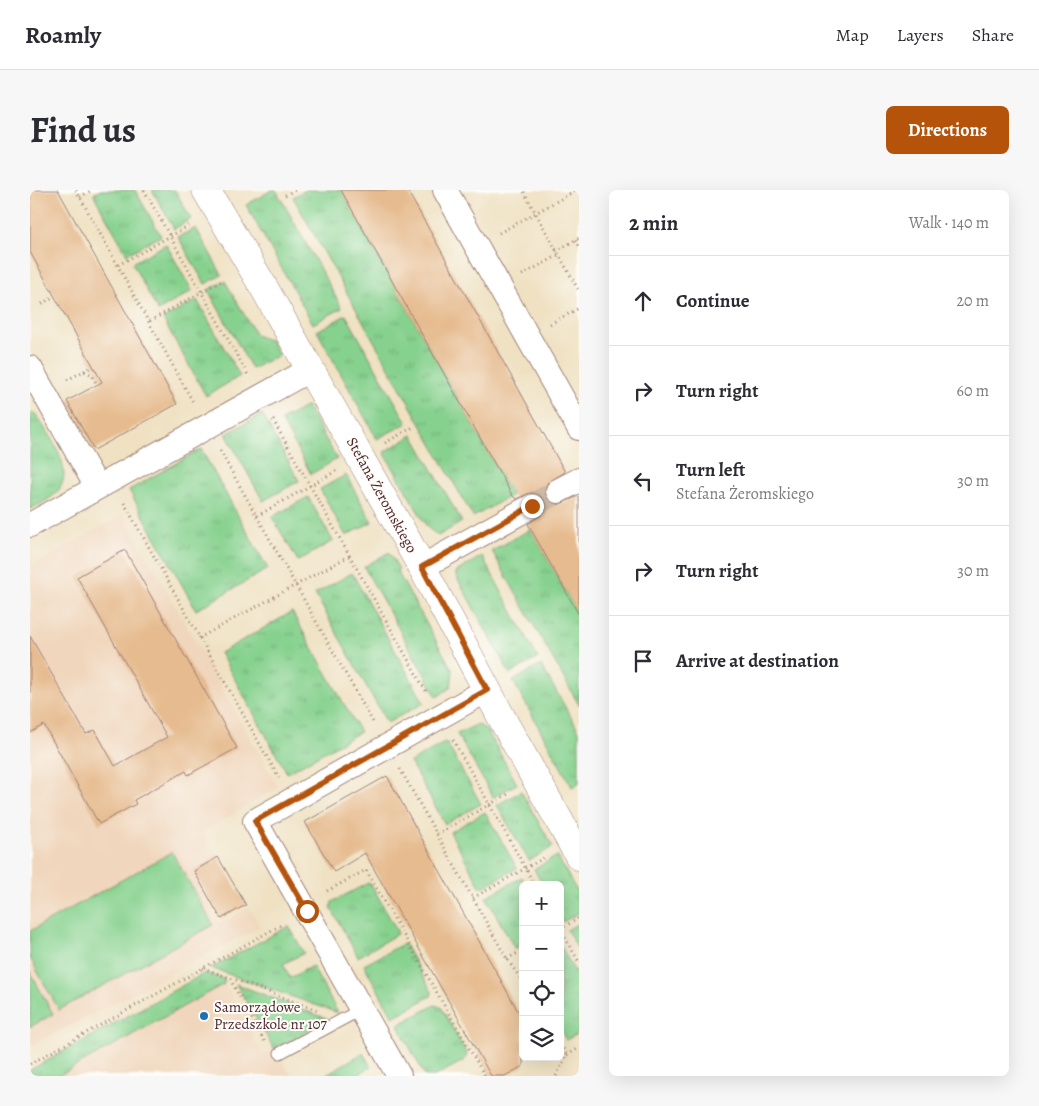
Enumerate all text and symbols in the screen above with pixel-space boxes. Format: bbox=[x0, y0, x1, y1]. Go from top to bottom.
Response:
text: Roamly bbox=[25, 19, 101, 51]
text: Map bbox=[836, 23, 869, 47]
text: Layers bbox=[897, 23, 944, 47]
text: Share bbox=[972, 23, 1014, 47]
text: Find us bbox=[30, 106, 136, 154]
button: Directions bbox=[886, 106, 1009, 154]
text: 2 min bbox=[629, 209, 678, 237]
text: Walk · 140 m bbox=[909, 212, 989, 234]
icon: ahead bbox=[629, 287, 657, 315]
text: Continue bbox=[676, 288, 750, 314]
text: 20 m bbox=[956, 290, 989, 312]
icon: right bbox=[629, 377, 657, 405]
text: Turn right bbox=[676, 378, 758, 404]
text: 60 m bbox=[957, 380, 989, 402]
street label: Stefana Żeromskiego bbox=[342, 434, 422, 556]
text: Turn left bbox=[676, 457, 745, 483]
icon: left bbox=[629, 467, 657, 495]
text: 30 m bbox=[957, 470, 989, 492]
text: Stefana Żeromskiego bbox=[676, 483, 814, 505]
route end bbox=[521, 495, 544, 518]
icon: right bbox=[629, 557, 657, 585]
text: Turn right bbox=[676, 558, 758, 584]
text: 30 m bbox=[957, 560, 989, 582]
icon: arrive bbox=[629, 647, 657, 675]
text: Arrive at destination bbox=[676, 648, 839, 674]
map controls bbox=[519, 881, 564, 1061]
button: + bbox=[519, 881, 564, 926]
route start bbox=[296, 900, 319, 923]
button: − bbox=[519, 926, 564, 971]
button: locate bbox=[519, 971, 564, 1016]
place label: Samorządowe Przedszkole nr 107 bbox=[214, 997, 328, 1034]
marker: Samorządowe Przedszkole nr 107 bbox=[198, 1010, 210, 1022]
button: layers bbox=[519, 1016, 564, 1061]

